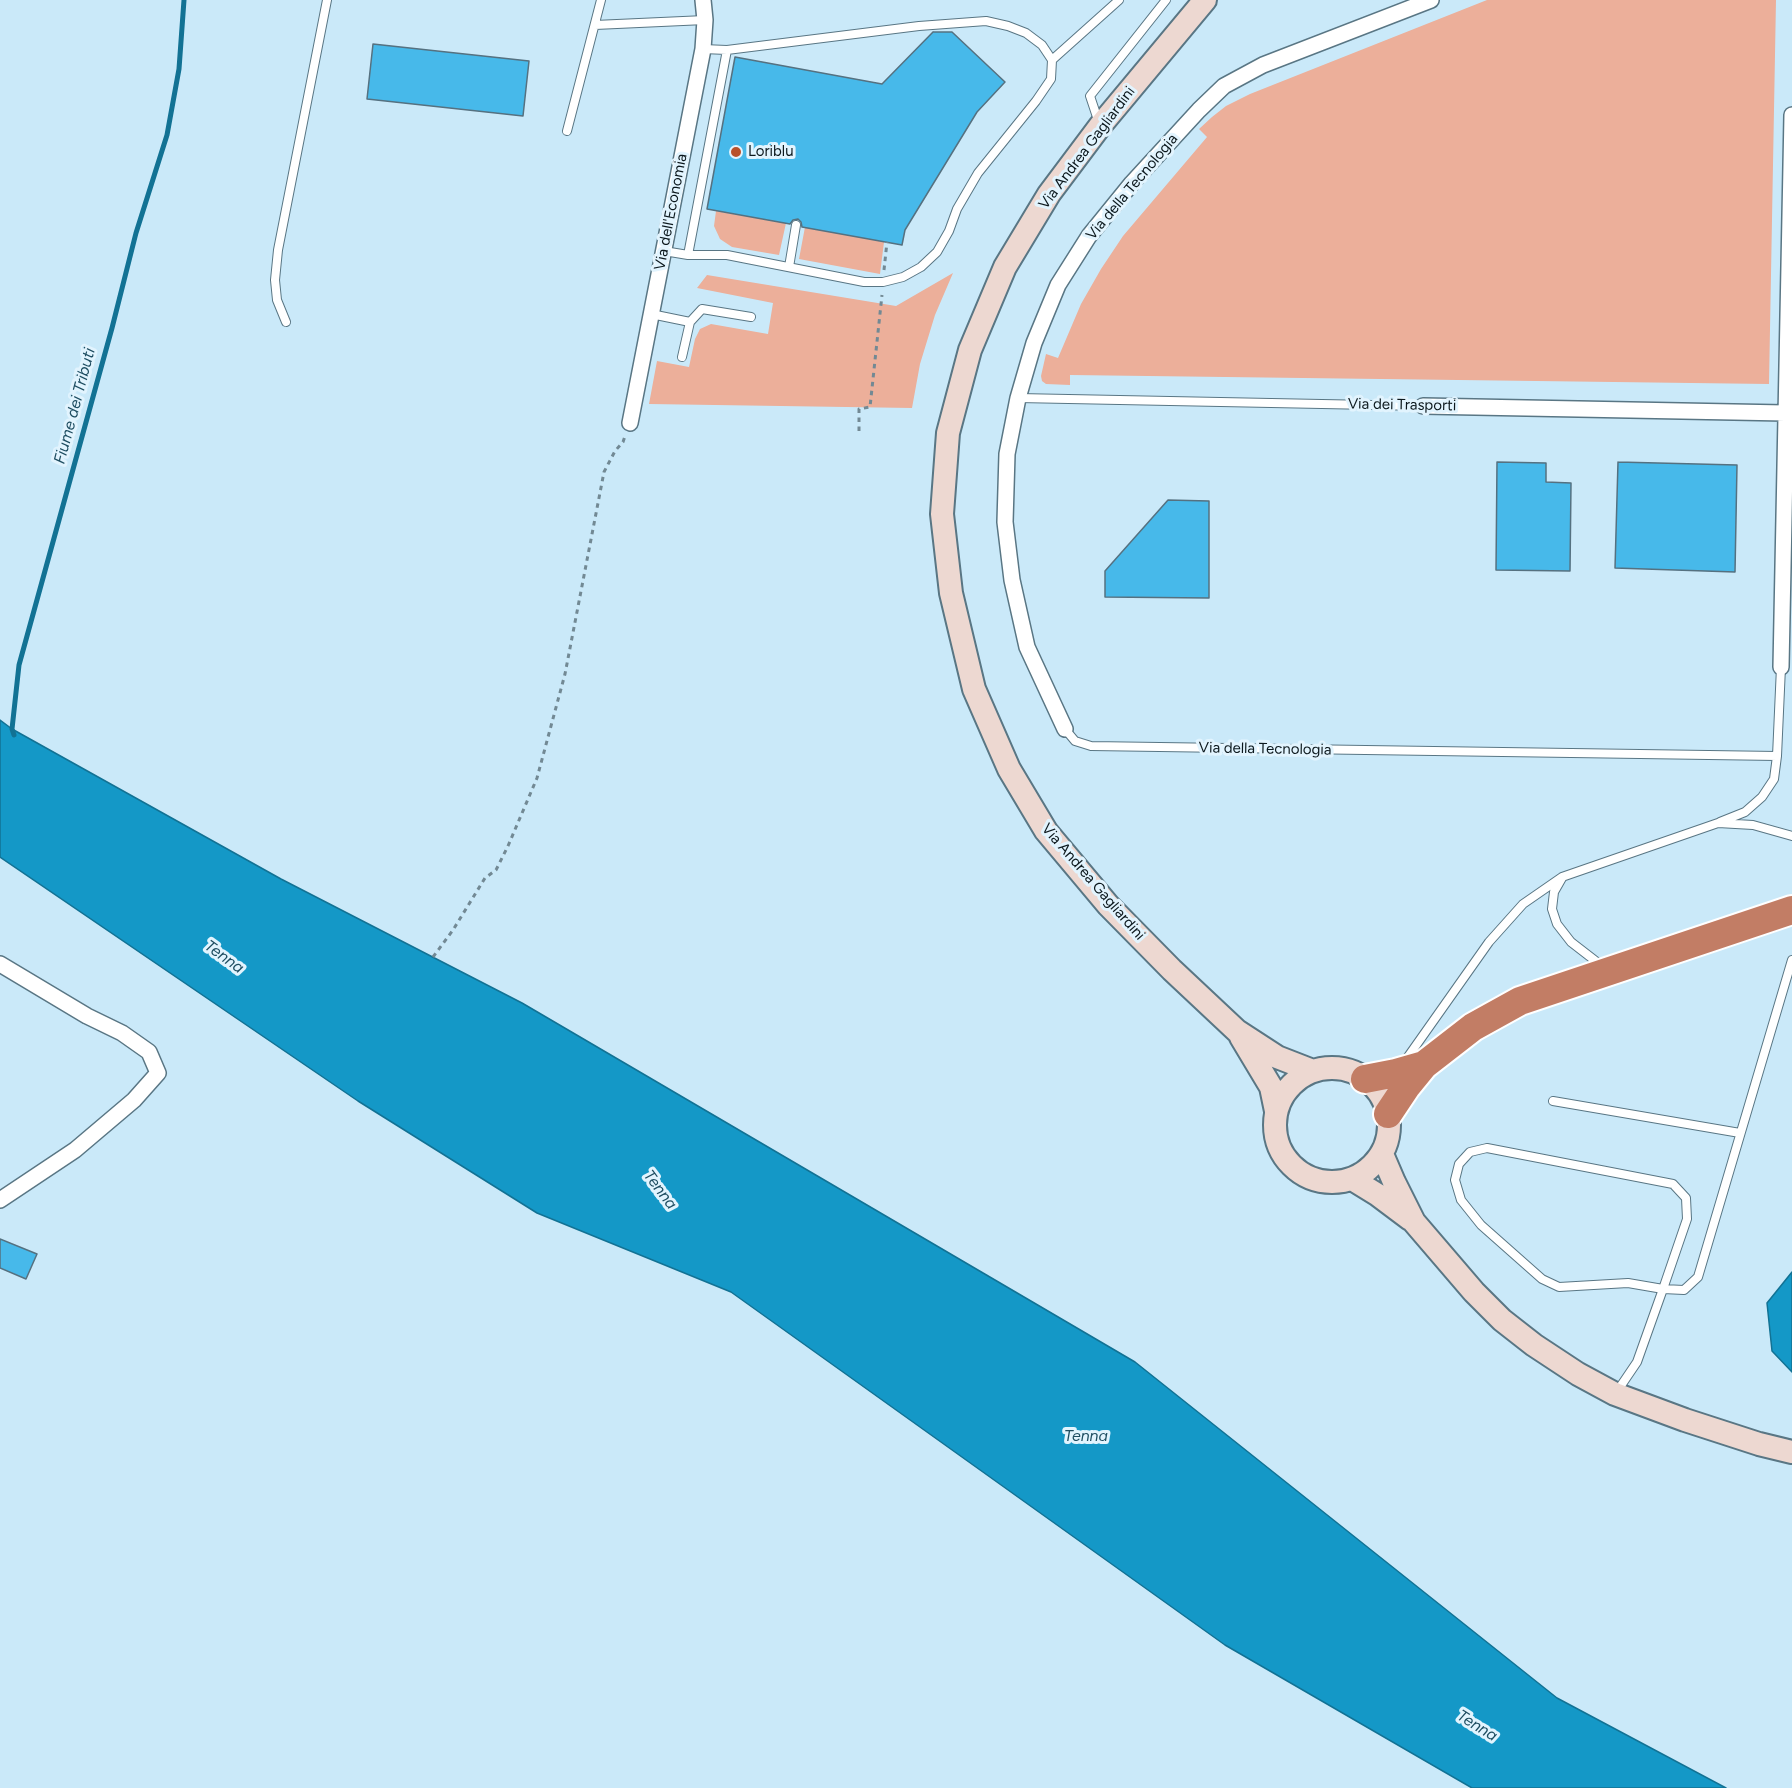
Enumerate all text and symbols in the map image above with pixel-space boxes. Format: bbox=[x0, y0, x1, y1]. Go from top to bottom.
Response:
street label: Via Andrea Gagliardini bbox=[1035, 83, 1139, 213]
street label: Via della Tecnologia bbox=[1082, 130, 1182, 244]
place label: Loriblu bbox=[748, 143, 794, 161]
marker: Loriblu bbox=[729, 145, 743, 159]
street label: Via dell'Economia bbox=[651, 152, 691, 272]
water label: Fiume dei Tributi bbox=[50, 346, 100, 466]
street label: Via dei Trasporti bbox=[1348, 395, 1456, 415]
street label: Via della Tecnologia bbox=[1198, 739, 1332, 759]
street label: Via Andrea Gagliardini bbox=[1037, 820, 1149, 944]
water label: Tenna bbox=[201, 936, 247, 978]
water label: Tenna bbox=[639, 1167, 681, 1213]
water label: Tenna bbox=[1064, 1426, 1108, 1446]
water label: Tenna bbox=[1453, 1706, 1501, 1746]

